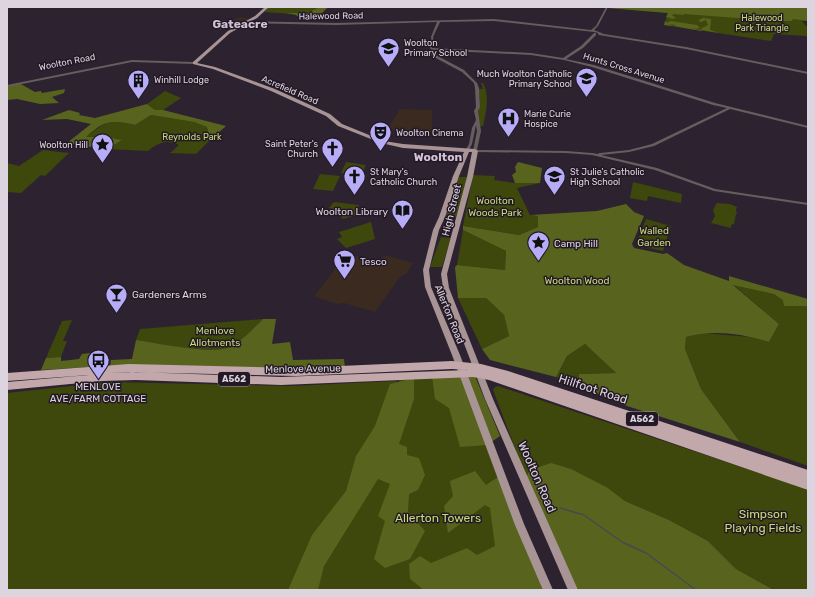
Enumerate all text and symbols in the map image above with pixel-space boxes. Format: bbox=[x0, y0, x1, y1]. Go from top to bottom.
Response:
street label: Halewood Road bbox=[299, 10, 363, 22]
park label: Halewood Park Triangle bbox=[735, 13, 789, 33]
district label: Gateacre bbox=[212, 17, 268, 31]
school or university icon: Woolton Primary School bbox=[375, 35, 401, 68]
place label: Woolton Primary School bbox=[404, 38, 467, 58]
street label: Hunts Cross Avenue bbox=[582, 51, 666, 85]
street label: Woolton Road bbox=[38, 52, 96, 72]
school or university icon: Much Woolton Catholic Primary School bbox=[574, 66, 600, 99]
building icon: Winhill Lodge bbox=[126, 67, 152, 100]
place label: Much Woolton Catholic Primary School bbox=[477, 69, 572, 89]
street label: Acrefield Road bbox=[260, 74, 320, 106]
place label: Winhill Lodge bbox=[154, 75, 209, 85]
hospital icon: Marie Curie Hospice bbox=[495, 106, 521, 139]
place label: Marie Curie Hospice bbox=[524, 109, 571, 129]
theatre icon: Woolton Cinema bbox=[367, 120, 393, 153]
place label: Woolton Cinema bbox=[396, 128, 464, 138]
place icon: Woolton Hill bbox=[90, 132, 116, 165]
park label: Reynolds Park bbox=[162, 132, 222, 142]
church icon: Saint Peter's Church bbox=[320, 136, 346, 169]
place label: Saint Peter's Church bbox=[265, 139, 318, 159]
place label: Woolton Hill bbox=[39, 140, 88, 150]
district label: Woolton bbox=[414, 150, 463, 164]
church icon: St Mary's Catholic Church bbox=[341, 164, 367, 197]
school or university icon: St Julie's Catholic High School bbox=[542, 164, 568, 197]
place label: St Mary's Catholic Church bbox=[370, 167, 437, 187]
place label: St Julie's Catholic High School bbox=[570, 167, 645, 187]
street label: High Street bbox=[440, 183, 464, 237]
park label: Woolton Woods Park bbox=[468, 195, 523, 219]
library icon: Woolton Library bbox=[390, 198, 416, 231]
place label: Woolton Library bbox=[316, 206, 388, 218]
park label: Walled Garden bbox=[637, 225, 671, 249]
place icon: Camp Hill bbox=[526, 230, 552, 263]
place label: Camp Hill bbox=[554, 238, 598, 250]
supermarket icon: Tesco bbox=[331, 248, 357, 281]
place label: Tesco bbox=[360, 256, 387, 268]
park label: Woolton Wood bbox=[545, 275, 610, 287]
bar icon: Gardeners Arms bbox=[104, 281, 130, 314]
street label: Allerton Road bbox=[432, 283, 466, 346]
place label: Gardeners Arms bbox=[132, 289, 207, 301]
park label: Menlove Allotments bbox=[190, 325, 240, 349]
bus stop icon: MENLOVE AVE/FARM COTTAGE bbox=[85, 347, 111, 380]
street label: Menlove Avenue bbox=[265, 362, 341, 376]
street label: Hillfoot Road bbox=[557, 371, 629, 407]
road number: A562 bbox=[218, 372, 250, 386]
place label: MENLOVE AVE/FARM COTTAGE bbox=[50, 381, 146, 405]
road number: A562 bbox=[626, 412, 658, 426]
street label: Woolton Road bbox=[515, 439, 559, 515]
park label: Simpson Playing Fields bbox=[725, 507, 801, 535]
park label: Allerton Towers bbox=[395, 511, 481, 525]

